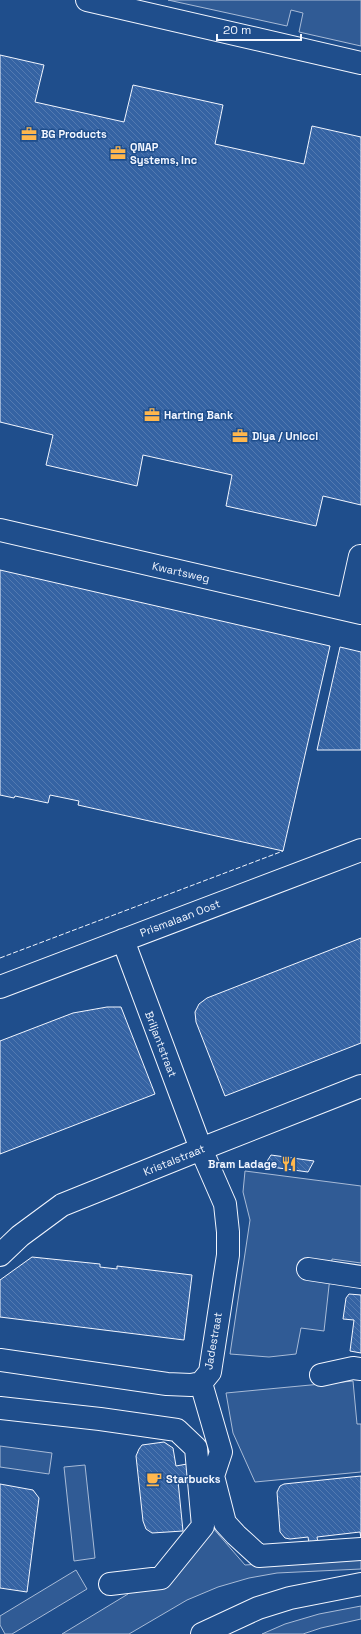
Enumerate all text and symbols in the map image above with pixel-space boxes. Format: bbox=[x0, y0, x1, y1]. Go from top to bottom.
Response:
scale bar bbox=[217, 16, 301, 42]
text: 20 m bbox=[223, 22, 251, 38]
office icon: BG Products bbox=[20, 125, 38, 143]
place label: BG Products bbox=[41, 127, 107, 141]
place label: QNAP Systems, Inc bbox=[130, 140, 198, 167]
office icon: QNAP Systems, Inc bbox=[109, 144, 127, 162]
office icon: Harting Bank bbox=[143, 406, 161, 424]
place label: Harting Bank bbox=[164, 408, 234, 422]
office icon: Diya / Unicci bbox=[231, 427, 249, 445]
place label: Diya / Unicci bbox=[252, 429, 318, 443]
street label: Kwartsweg bbox=[151, 559, 211, 585]
street label: Prismalaan Oost bbox=[138, 896, 222, 940]
street label: Briljantstraat bbox=[142, 1009, 180, 1079]
street label: Kristalstraat bbox=[141, 1141, 207, 1179]
restaurant icon: Bram Ladage bbox=[280, 1155, 298, 1173]
place label: Bram Ladage bbox=[208, 1157, 277, 1171]
street label: Jadestraat bbox=[201, 1311, 225, 1371]
cafe icon: Starbucks bbox=[145, 1470, 163, 1488]
place label: Starbucks bbox=[166, 1472, 221, 1486]

